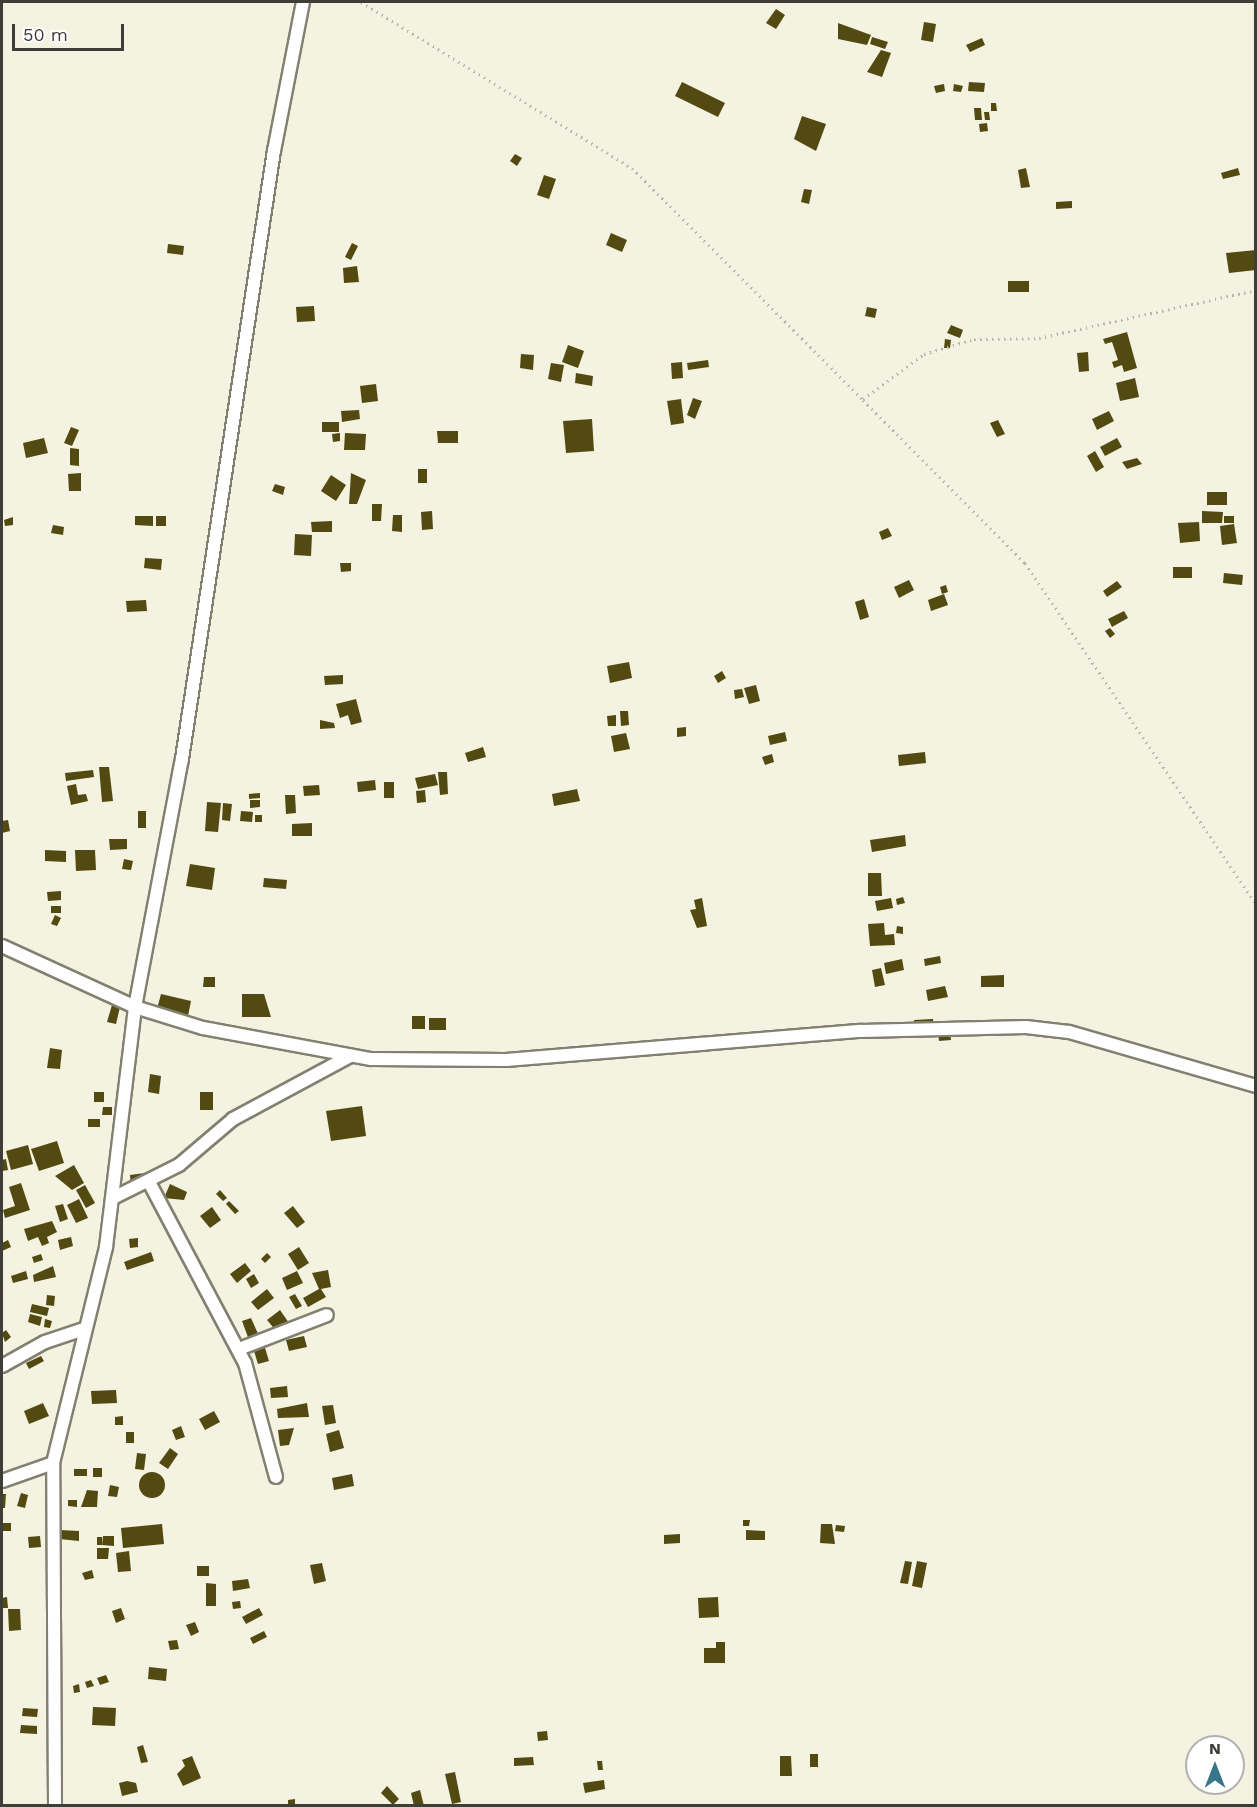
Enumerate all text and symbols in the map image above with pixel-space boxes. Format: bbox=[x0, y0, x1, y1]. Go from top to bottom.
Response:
scale bar bbox=[15, 12, 128, 50]
text: 50 m bbox=[23, 24, 68, 45]
north arrow bbox=[1185, 1735, 1245, 1795]
text: N bbox=[1209, 1739, 1221, 1758]

